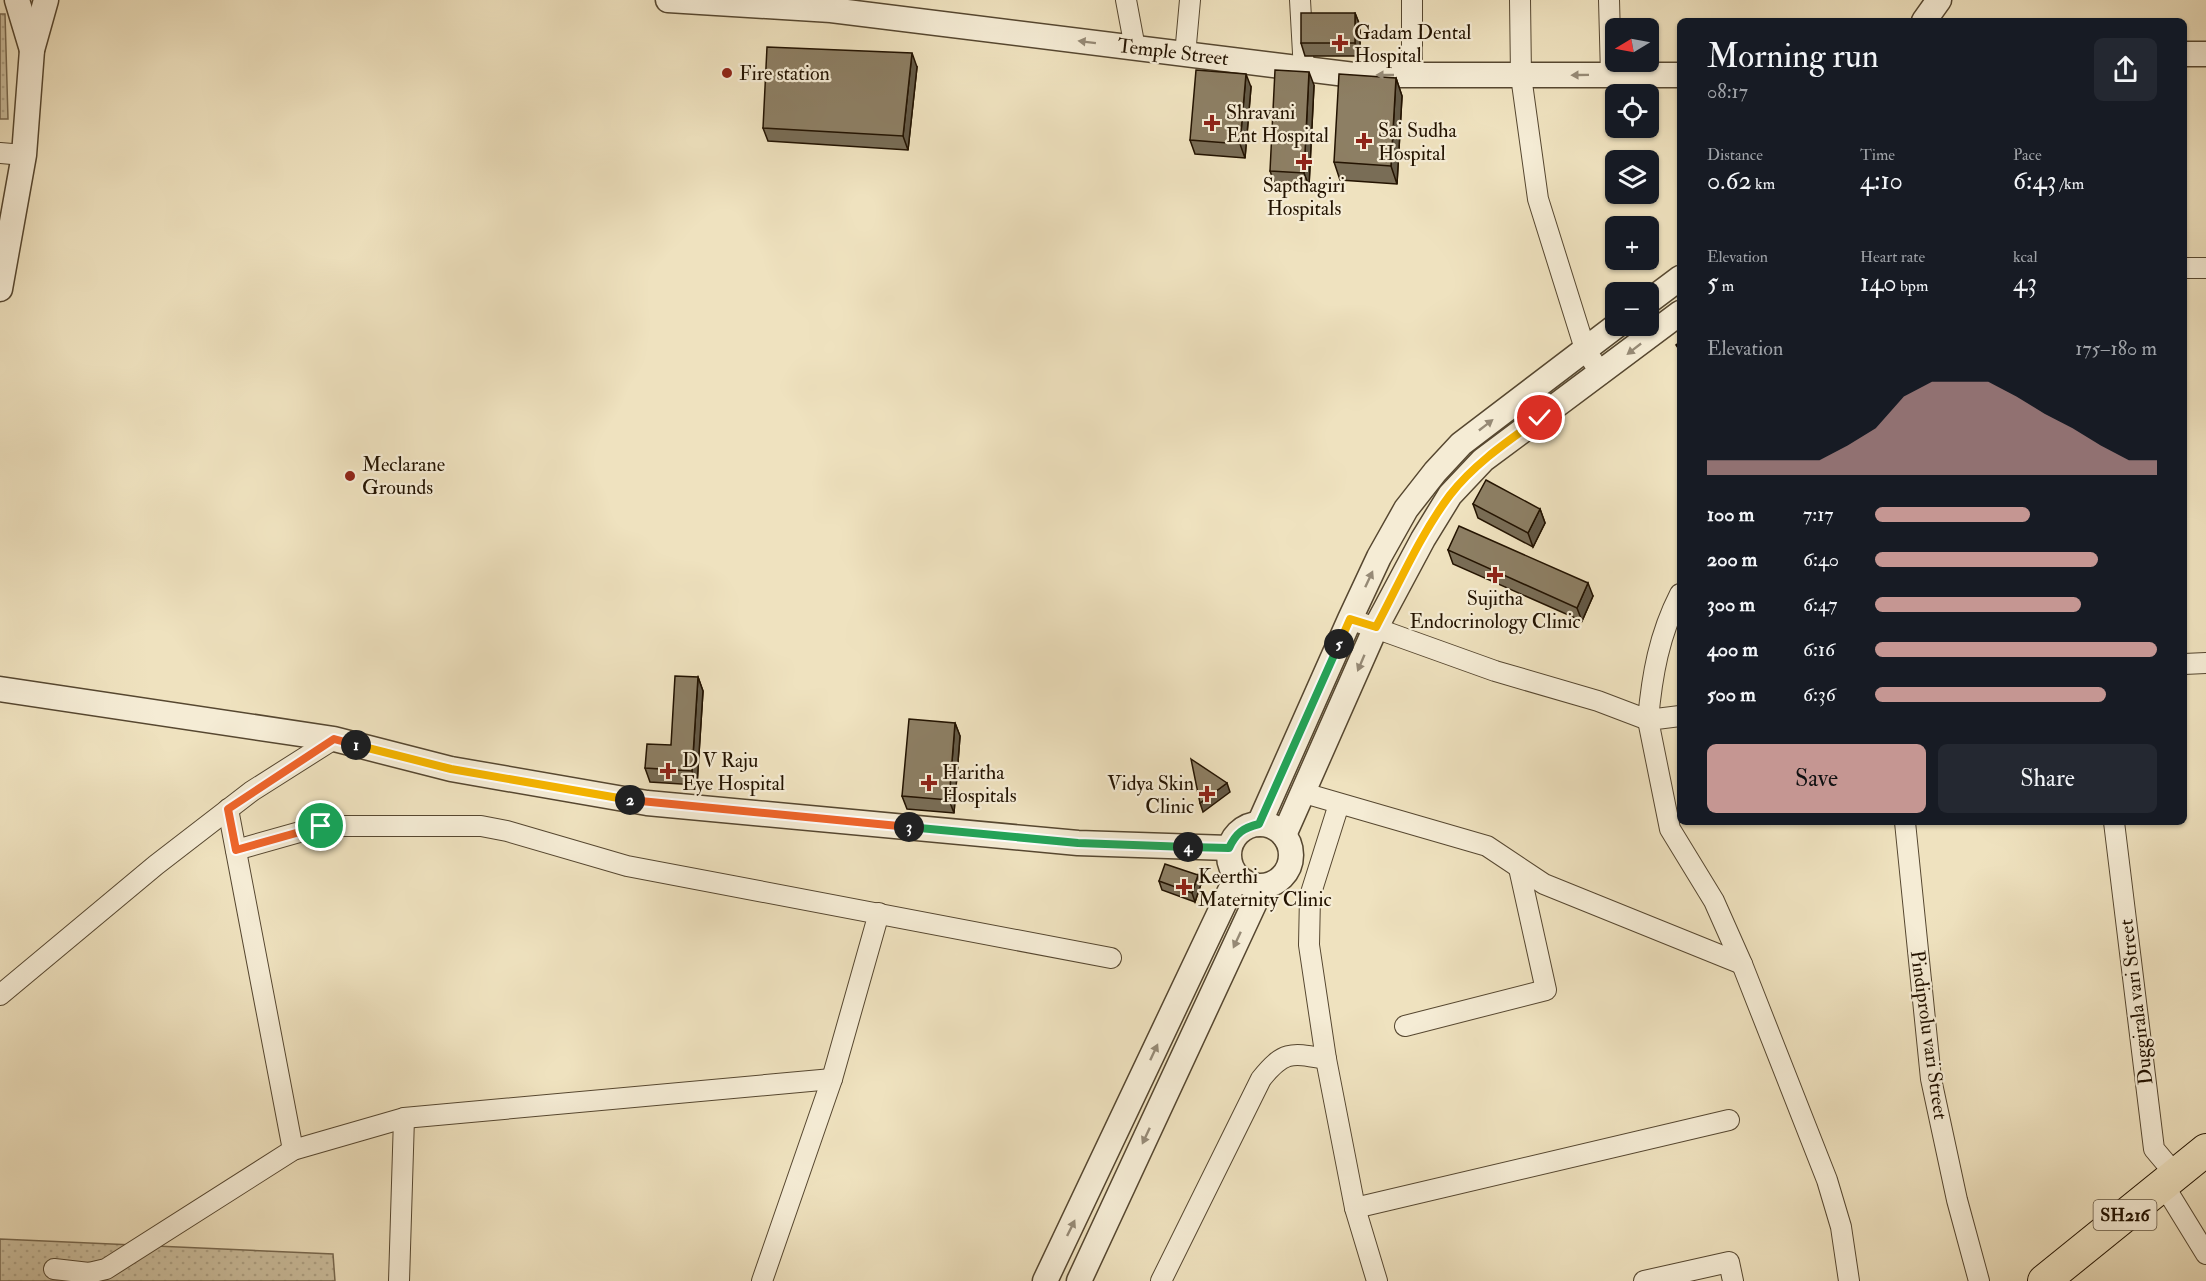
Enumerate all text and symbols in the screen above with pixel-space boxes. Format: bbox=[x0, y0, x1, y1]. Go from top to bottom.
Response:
north arrow bbox=[1605, 18, 1659, 72]
map controls bbox=[1605, 18, 1659, 336]
place label: Gadam Dental Hospital bbox=[1354, 20, 1472, 69]
street label: Temple Street bbox=[1116, 33, 1231, 72]
marker: Gadam Dental Hospital bbox=[1331, 34, 1349, 52]
text: Morning run bbox=[1707, 36, 1879, 77]
one-way arrow bbox=[1077, 37, 1096, 47]
button: share bbox=[2094, 38, 2157, 101]
place label: Fire station bbox=[739, 61, 830, 86]
marker: Fire station bbox=[720, 66, 734, 80]
one-way arrow bbox=[1375, 70, 1394, 80]
one-way arrow bbox=[1570, 70, 1589, 80]
text: 08:17 bbox=[1707, 79, 1748, 104]
button: locate bbox=[1605, 84, 1659, 138]
place label: Shravani Ent Hospital bbox=[1226, 100, 1329, 149]
marker: Shravani Ent Hospital bbox=[1203, 114, 1221, 132]
place label: Sai Sudha Hospital bbox=[1378, 118, 1458, 167]
marker: Sai Sudha Hospital bbox=[1355, 132, 1373, 150]
text: Distance bbox=[1707, 145, 1763, 165]
text: Time bbox=[1860, 145, 1895, 165]
text: Pace bbox=[2013, 145, 2042, 165]
button: layers bbox=[1605, 150, 1659, 204]
marker: Sapthagiri Hospitals bbox=[1295, 153, 1313, 171]
text: 0.62 bbox=[1707, 165, 1752, 197]
text: 4:10 bbox=[1860, 165, 1903, 197]
text: 6:43 bbox=[2013, 165, 2057, 197]
place label: Sapthagiri Hospitals bbox=[1263, 173, 1345, 222]
text: km bbox=[1752, 174, 1775, 194]
text: /km bbox=[2057, 174, 2084, 194]
button: + bbox=[1605, 216, 1659, 270]
text: Elevation bbox=[1707, 247, 1768, 267]
text: Heart rate bbox=[1860, 247, 1925, 267]
text: kcal bbox=[2013, 247, 2038, 267]
text: 5 bbox=[1707, 267, 1718, 299]
text: 140 bbox=[1860, 267, 1897, 299]
text: 43 bbox=[2013, 267, 2037, 299]
text: m bbox=[1718, 276, 1734, 296]
text: bpm bbox=[1897, 276, 1928, 296]
button: − bbox=[1605, 282, 1659, 336]
text: Elevation bbox=[1707, 336, 1783, 361]
text: 175–180 m bbox=[2075, 336, 2157, 361]
one-way arrow bbox=[1626, 342, 1641, 354]
pin bbox=[1514, 392, 1565, 443]
icon: check bbox=[1523, 401, 1556, 434]
one-way arrow bbox=[1477, 419, 1493, 431]
place label: Meclarane Grounds bbox=[362, 452, 445, 500]
marker: Meclarane Grounds bbox=[343, 469, 357, 483]
text: 100 m bbox=[1707, 502, 1754, 527]
text: 7:17 bbox=[1803, 502, 1833, 527]
text: 200 m bbox=[1707, 547, 1757, 572]
text: 6:40 bbox=[1803, 547, 1839, 572]
marker: Sujitha Endocrinology Clinic bbox=[1486, 566, 1504, 584]
one-way arrow bbox=[1365, 570, 1374, 587]
place label: Sujitha Endocrinology Clinic bbox=[1409, 586, 1581, 634]
text: 300 m bbox=[1707, 592, 1755, 617]
text: 6:47 bbox=[1803, 592, 1838, 617]
pin: 5 bbox=[1324, 629, 1354, 659]
text: 5 bbox=[1335, 634, 1343, 654]
text: 400 m bbox=[1707, 637, 1758, 662]
text: 6:16 bbox=[1803, 637, 1835, 662]
one-way arrow bbox=[1356, 655, 1366, 673]
text: 500 m bbox=[1707, 682, 1756, 707]
text: 6:36 bbox=[1803, 682, 1836, 707]
pin: 1 bbox=[341, 730, 371, 760]
text: 1 bbox=[353, 735, 359, 755]
button: Save bbox=[1707, 744, 1926, 813]
button: Share bbox=[1938, 744, 2157, 813]
place label: D V Raju Eye Hospital bbox=[682, 748, 785, 797]
place label: Haritha Hospitals bbox=[942, 760, 1017, 809]
marker: D V Raju Eye Hospital bbox=[659, 762, 677, 780]
place label: Vidya Skin Clinic bbox=[1107, 771, 1194, 819]
marker: Haritha Hospitals bbox=[920, 774, 938, 792]
pin: 2 bbox=[615, 785, 645, 815]
marker: Vidya Skin Clinic bbox=[1198, 785, 1216, 803]
text: 2 bbox=[626, 790, 634, 810]
pin bbox=[295, 800, 346, 851]
icon: arrive bbox=[304, 809, 337, 842]
pin: 3 bbox=[894, 812, 924, 842]
text: 3 bbox=[906, 817, 912, 837]
pin: 4 bbox=[1173, 832, 1203, 862]
text: 4 bbox=[1184, 837, 1192, 857]
place label: Keerthi Maternity Clinic bbox=[1198, 864, 1331, 912]
marker: Keerthi Maternity Clinic bbox=[1175, 878, 1193, 896]
street label: Duggirala vari Street bbox=[2113, 917, 2159, 1086]
one-way arrow bbox=[1232, 932, 1242, 950]
street label: Pindiprolu vari Street bbox=[1904, 949, 1953, 1122]
one-way arrow bbox=[1150, 1044, 1159, 1061]
one-way arrow bbox=[1142, 1127, 1151, 1144]
road number: SH216 bbox=[2094, 1200, 2156, 1230]
one-way arrow bbox=[1066, 1220, 1076, 1237]

